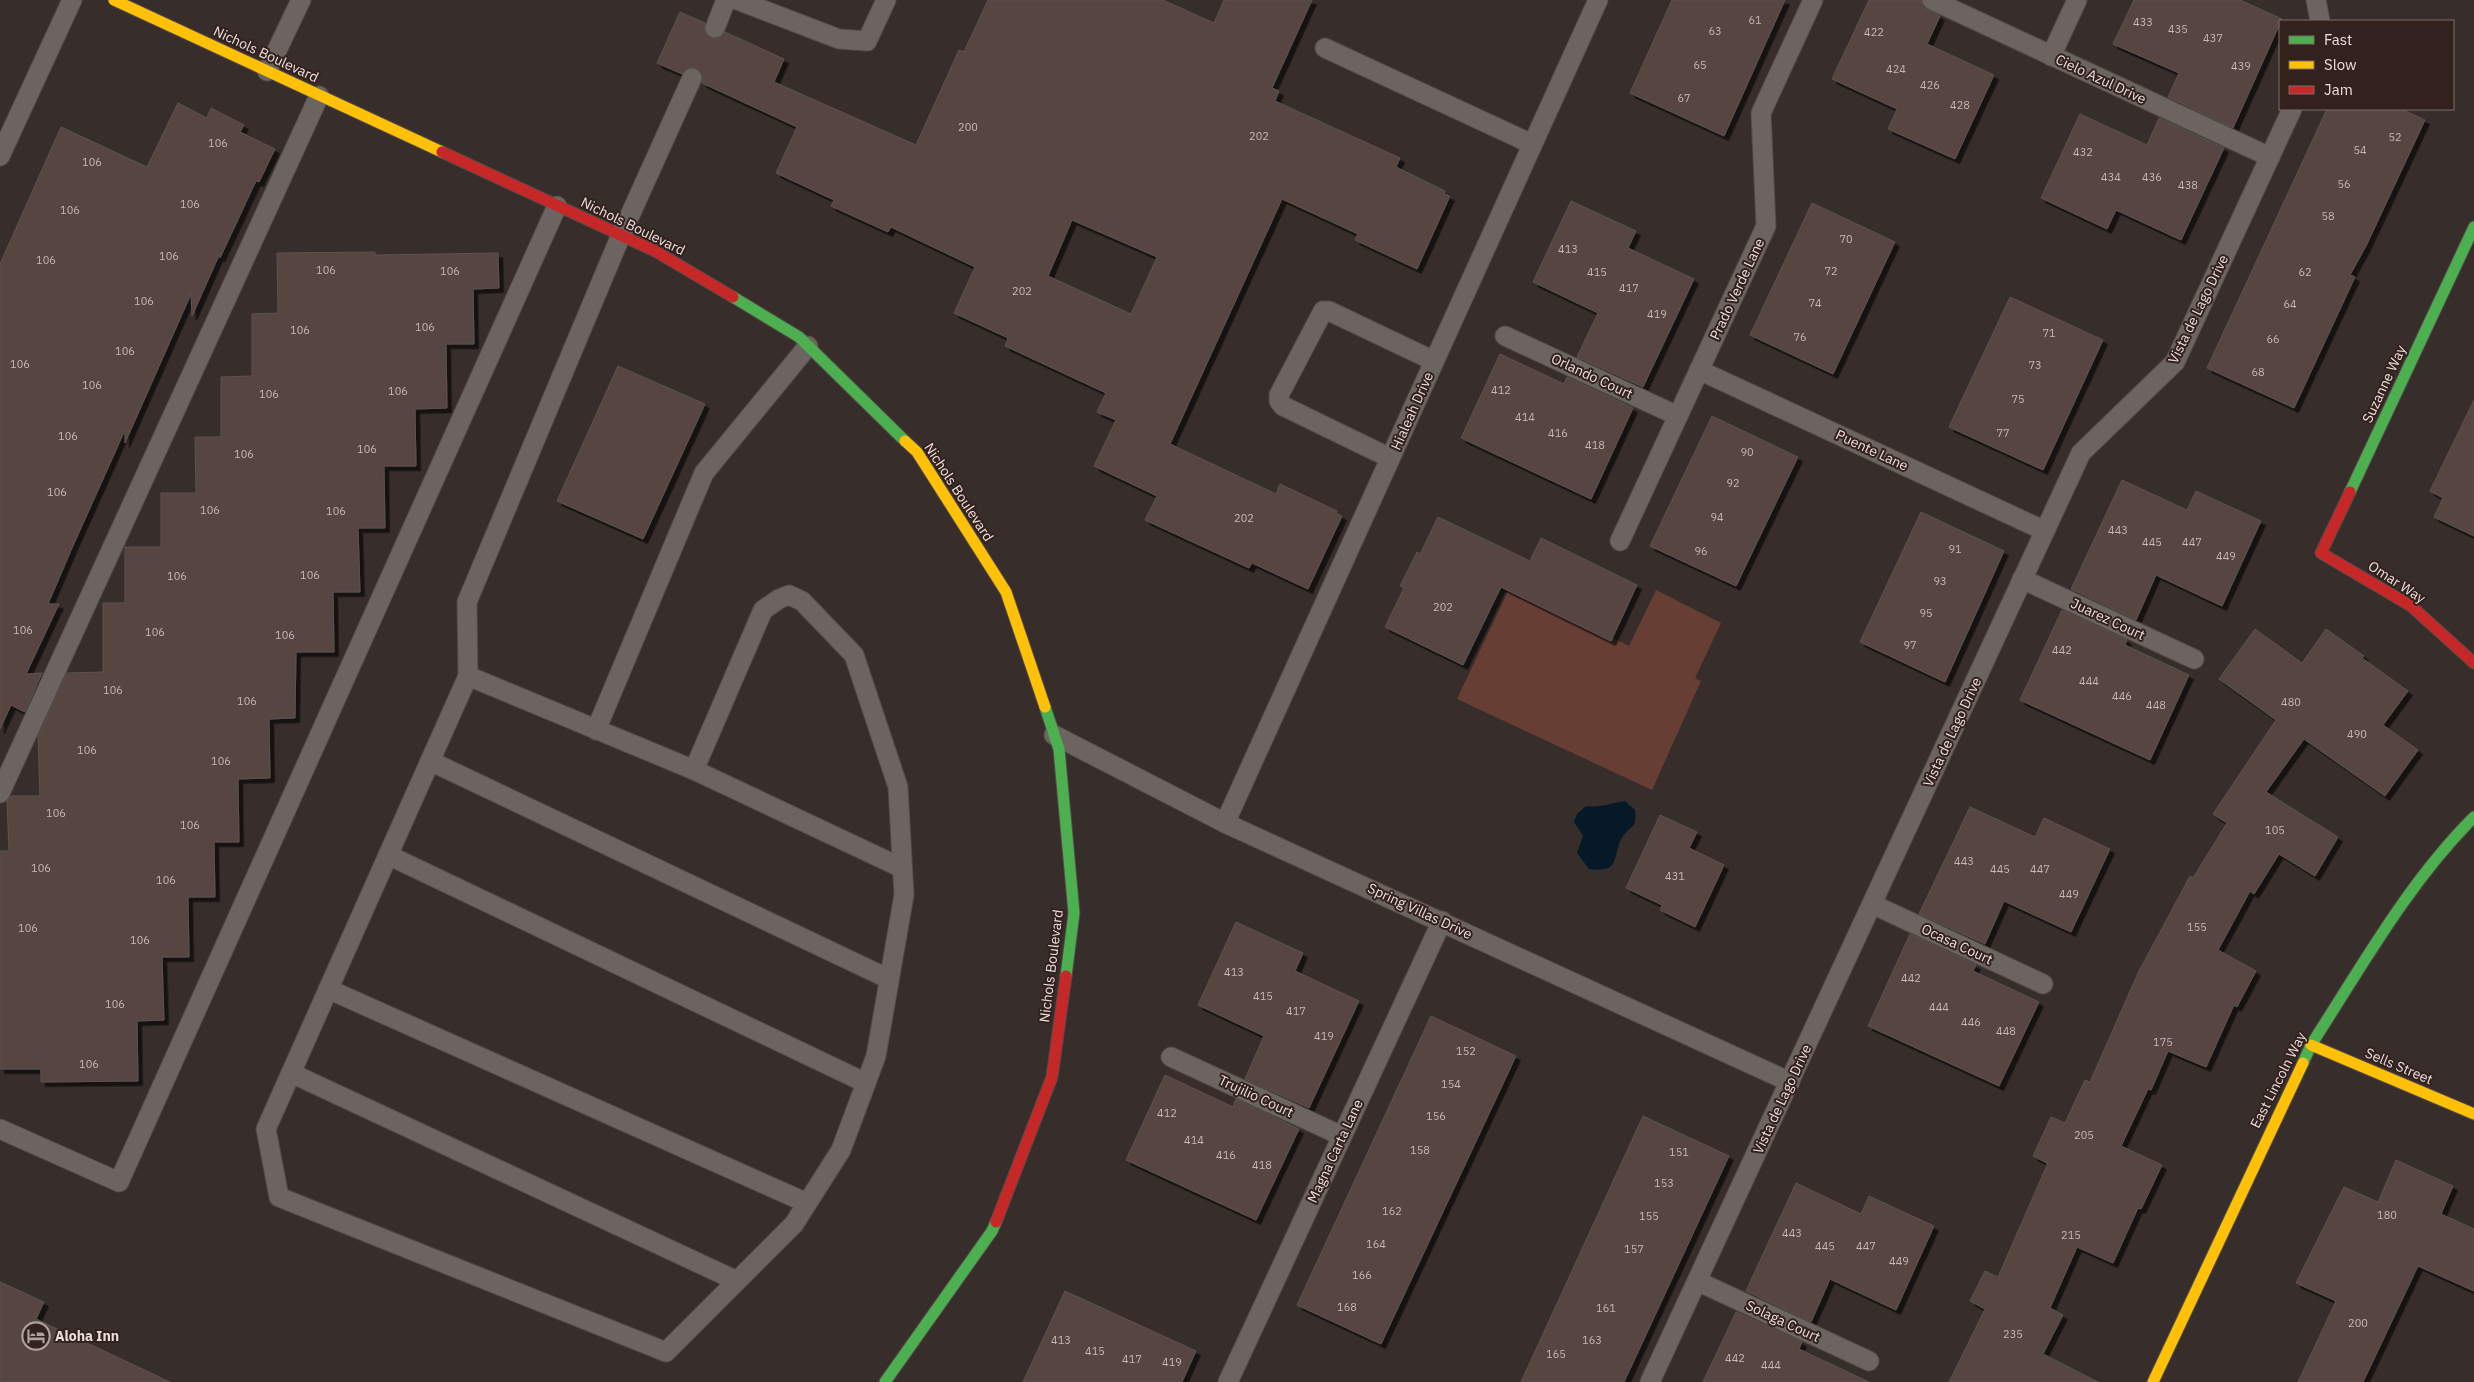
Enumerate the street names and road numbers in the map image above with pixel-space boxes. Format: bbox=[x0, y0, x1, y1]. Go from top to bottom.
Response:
street label: Nichols Boulevard bbox=[211, 22, 321, 86]
street label: Cielo Azul Drive bbox=[2053, 50, 2149, 108]
street label: Nichols Boulevard bbox=[578, 193, 688, 259]
street label: Prado Verde Lane bbox=[1706, 235, 1769, 343]
street label: Vista de Lago Drive bbox=[2164, 251, 2232, 366]
street label: Suzanne Way bbox=[2358, 342, 2410, 426]
street label: Orlando Court bbox=[1548, 349, 1636, 403]
street label: Hialeah Drive bbox=[1387, 369, 1437, 453]
street label: Puente Lane bbox=[1833, 425, 1911, 475]
street label: Nichols Boulevard bbox=[920, 439, 998, 545]
street label: Omar Way bbox=[2365, 557, 2429, 607]
street label: Juarez Court bbox=[2068, 594, 2148, 644]
street label: Vista de Lago Drive bbox=[1919, 674, 1985, 790]
street label: Spring Villas Drive bbox=[1365, 879, 1475, 943]
street label: Nichols Boulevard bbox=[1035, 908, 1067, 1024]
street label: Ocasa Court bbox=[1918, 920, 1996, 968]
street label: East Lincoln Way bbox=[2246, 1029, 2310, 1131]
street label: Vista de Lago Drive bbox=[1749, 1041, 1815, 1157]
street label: Sells Street bbox=[2362, 1044, 2436, 1088]
street label: Trujilio Court bbox=[1216, 1071, 1296, 1121]
street label: Magna Carta Lane bbox=[1303, 1096, 1367, 1206]
street label: Solaga Court bbox=[1743, 1296, 1823, 1346]

